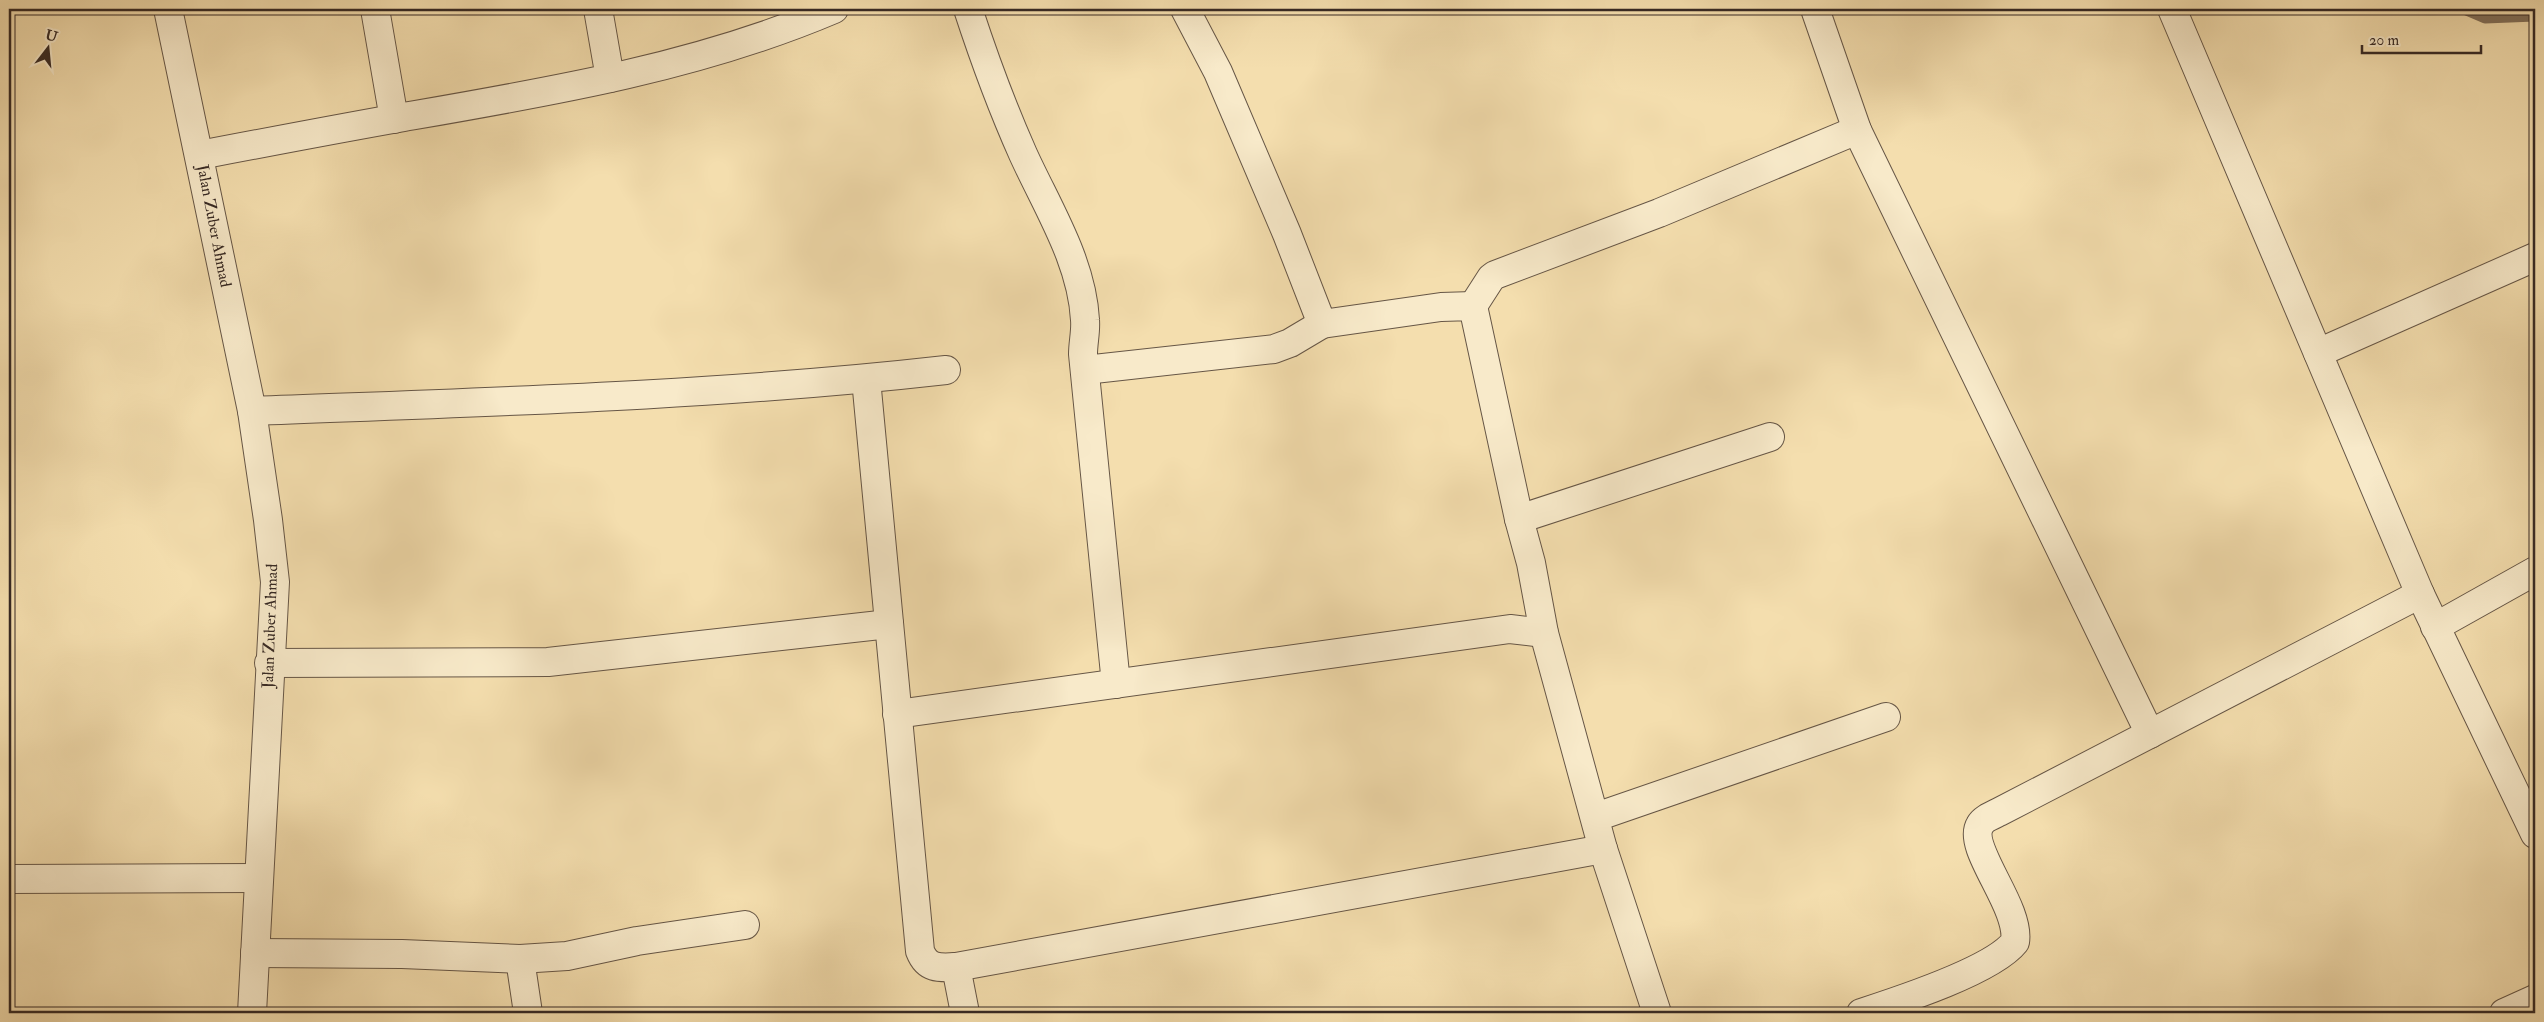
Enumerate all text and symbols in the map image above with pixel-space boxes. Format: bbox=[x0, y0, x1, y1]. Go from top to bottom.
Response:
north arrow bbox=[22, 22, 72, 72]
scale bar bbox=[2362, 22, 2480, 54]
text: U bbox=[43, 26, 60, 46]
text: 20 m bbox=[2369, 31, 2399, 50]
street label: Jalan Zuber Ahmad bbox=[191, 162, 236, 289]
street label: Jalan Zuber Ahmad bbox=[258, 563, 283, 690]

